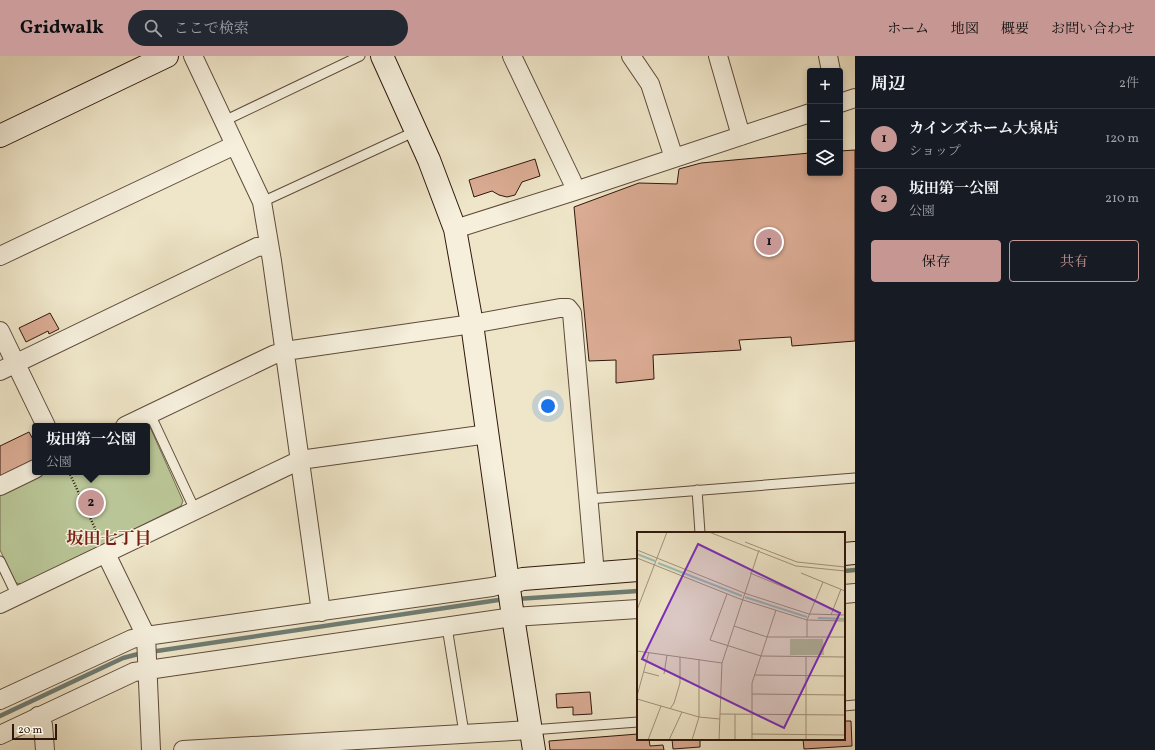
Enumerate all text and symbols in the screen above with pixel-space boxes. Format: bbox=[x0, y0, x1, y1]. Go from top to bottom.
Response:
search box bbox=[128, 10, 408, 46]
text: Gridwalk bbox=[20, 15, 104, 41]
icon: search bbox=[142, 17, 164, 39]
text: ここで検索 bbox=[174, 19, 249, 40]
text: ホーム bbox=[887, 20, 929, 39]
text: 地図 bbox=[951, 20, 979, 39]
text: 概要 bbox=[1001, 20, 1029, 39]
text: お問い合わせ bbox=[1051, 20, 1135, 39]
map controls bbox=[807, 68, 843, 176]
button: + bbox=[807, 68, 843, 104]
text: 周辺 bbox=[871, 73, 905, 96]
text: 2件 bbox=[1119, 75, 1139, 93]
button: − bbox=[807, 104, 843, 140]
text: カインズホーム大泉店 bbox=[909, 119, 1058, 140]
text: 1 bbox=[881, 130, 887, 148]
text: 120 m bbox=[1105, 130, 1139, 148]
button: layers bbox=[807, 140, 843, 176]
text: ショップ bbox=[909, 143, 961, 161]
text: 坂田第一公園 bbox=[909, 179, 999, 200]
text: 2 bbox=[881, 190, 887, 208]
text: 210 m bbox=[1105, 190, 1139, 208]
text: 公園 bbox=[909, 203, 935, 221]
pin: 1 bbox=[756, 227, 782, 257]
button: 保存 bbox=[871, 240, 1001, 282]
button: 共有 bbox=[1009, 240, 1139, 282]
your location bbox=[538, 396, 558, 416]
popup bbox=[32, 423, 150, 475]
text: 坂田第一公園 bbox=[46, 430, 136, 451]
text: 公園 bbox=[46, 454, 72, 472]
pin: 2 bbox=[78, 488, 104, 518]
district label: 坂田七丁目 bbox=[67, 528, 152, 551]
inset map bbox=[637, 532, 845, 740]
scale bar bbox=[12, 722, 57, 741]
text: 20 m bbox=[18, 723, 42, 738]

